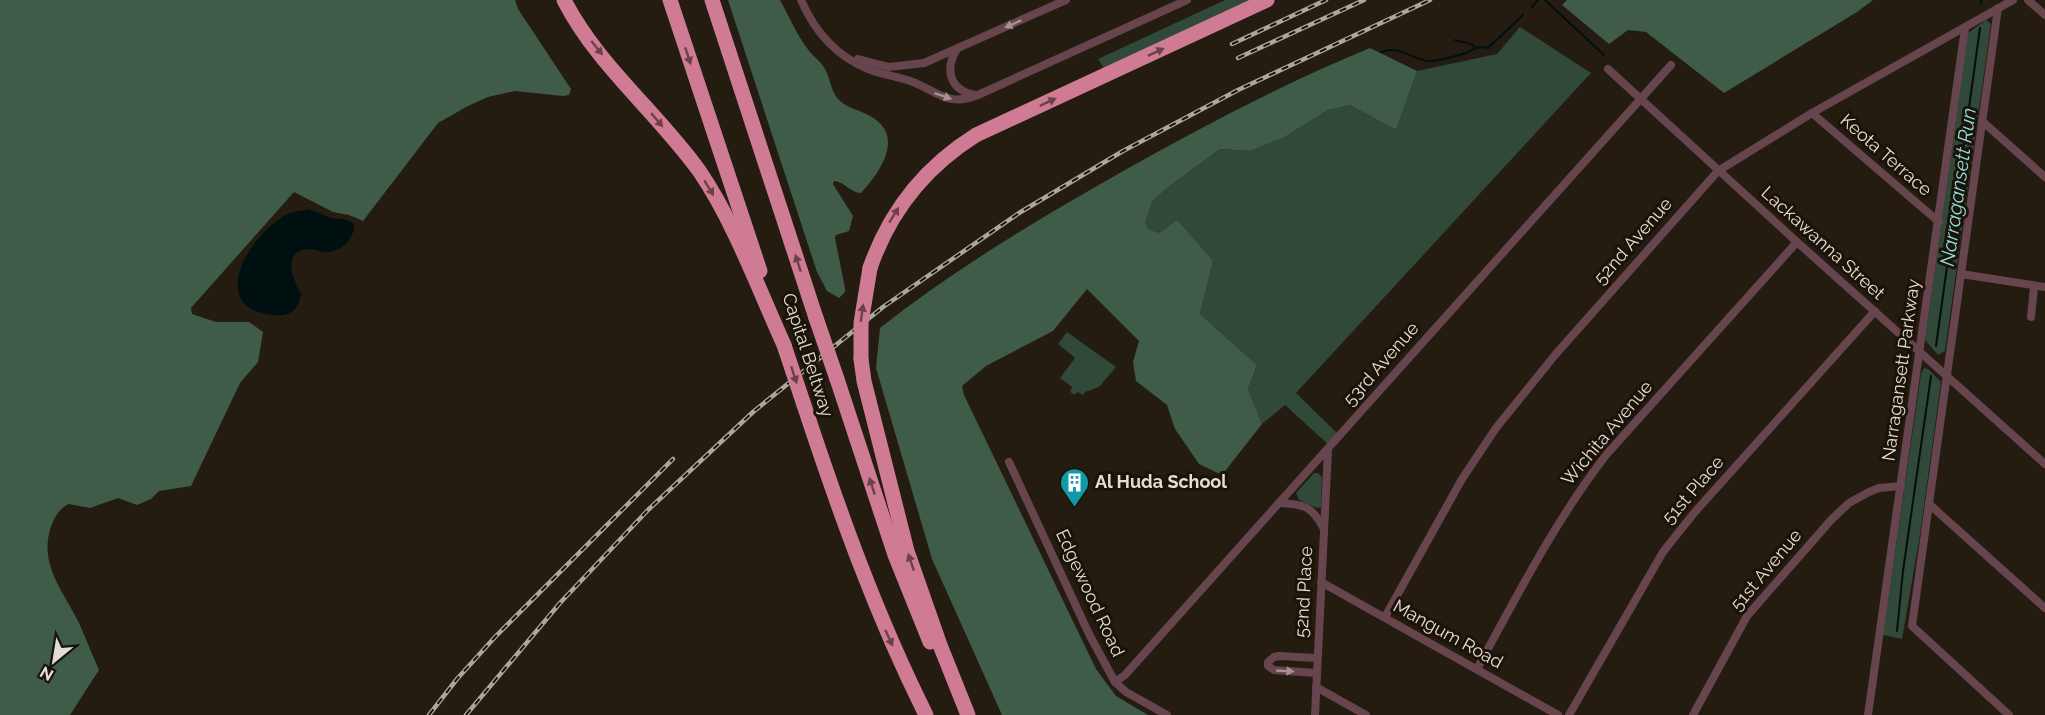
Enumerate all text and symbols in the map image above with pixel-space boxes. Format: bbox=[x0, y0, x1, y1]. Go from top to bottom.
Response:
one-way arrow bbox=[1004, 20, 1021, 29]
one-way arrow bbox=[590, 40, 603, 56]
one-way arrow bbox=[684, 47, 694, 65]
one-way arrow bbox=[1148, 47, 1165, 56]
one-way arrow bbox=[934, 92, 952, 102]
one-way arrow bbox=[1040, 97, 1057, 106]
water label: Narragansett Run bbox=[1935, 106, 1981, 268]
street label: Keota Terrace bbox=[1836, 109, 1937, 200]
one-way arrow bbox=[650, 112, 663, 128]
one-way arrow bbox=[704, 180, 714, 197]
street label: Lackawanna Street bbox=[1757, 182, 1889, 304]
street label: 52nd Avenue bbox=[1589, 193, 1676, 288]
one-way arrow bbox=[889, 207, 900, 223]
one-way arrow bbox=[793, 254, 802, 272]
street label: Narragansett Parkway bbox=[1877, 277, 1924, 462]
street label: Capital Beltway bbox=[779, 290, 838, 420]
one-way arrow bbox=[857, 304, 867, 323]
street label: 53rd Avenue bbox=[1339, 317, 1423, 410]
one-way arrow bbox=[790, 366, 799, 384]
street label: Wichita Avenue bbox=[1557, 376, 1657, 489]
street label: 51st Place bbox=[1657, 451, 1728, 528]
building icon: Al Huda School bbox=[1058, 466, 1090, 508]
place label: Al Huda School bbox=[1095, 471, 1227, 492]
one-way arrow bbox=[866, 477, 876, 495]
street label: 51st Avenue bbox=[1726, 525, 1806, 615]
street label: Edgewood Road bbox=[1052, 526, 1129, 660]
street label: 52nd Place bbox=[1291, 545, 1316, 638]
one-way arrow bbox=[905, 553, 915, 571]
street label: Mangum Road bbox=[1390, 595, 1507, 672]
one-way arrow bbox=[884, 629, 894, 647]
north arrow bbox=[24, 631, 84, 691]
text: N bbox=[37, 662, 57, 685]
one-way arrow bbox=[1275, 666, 1294, 675]

